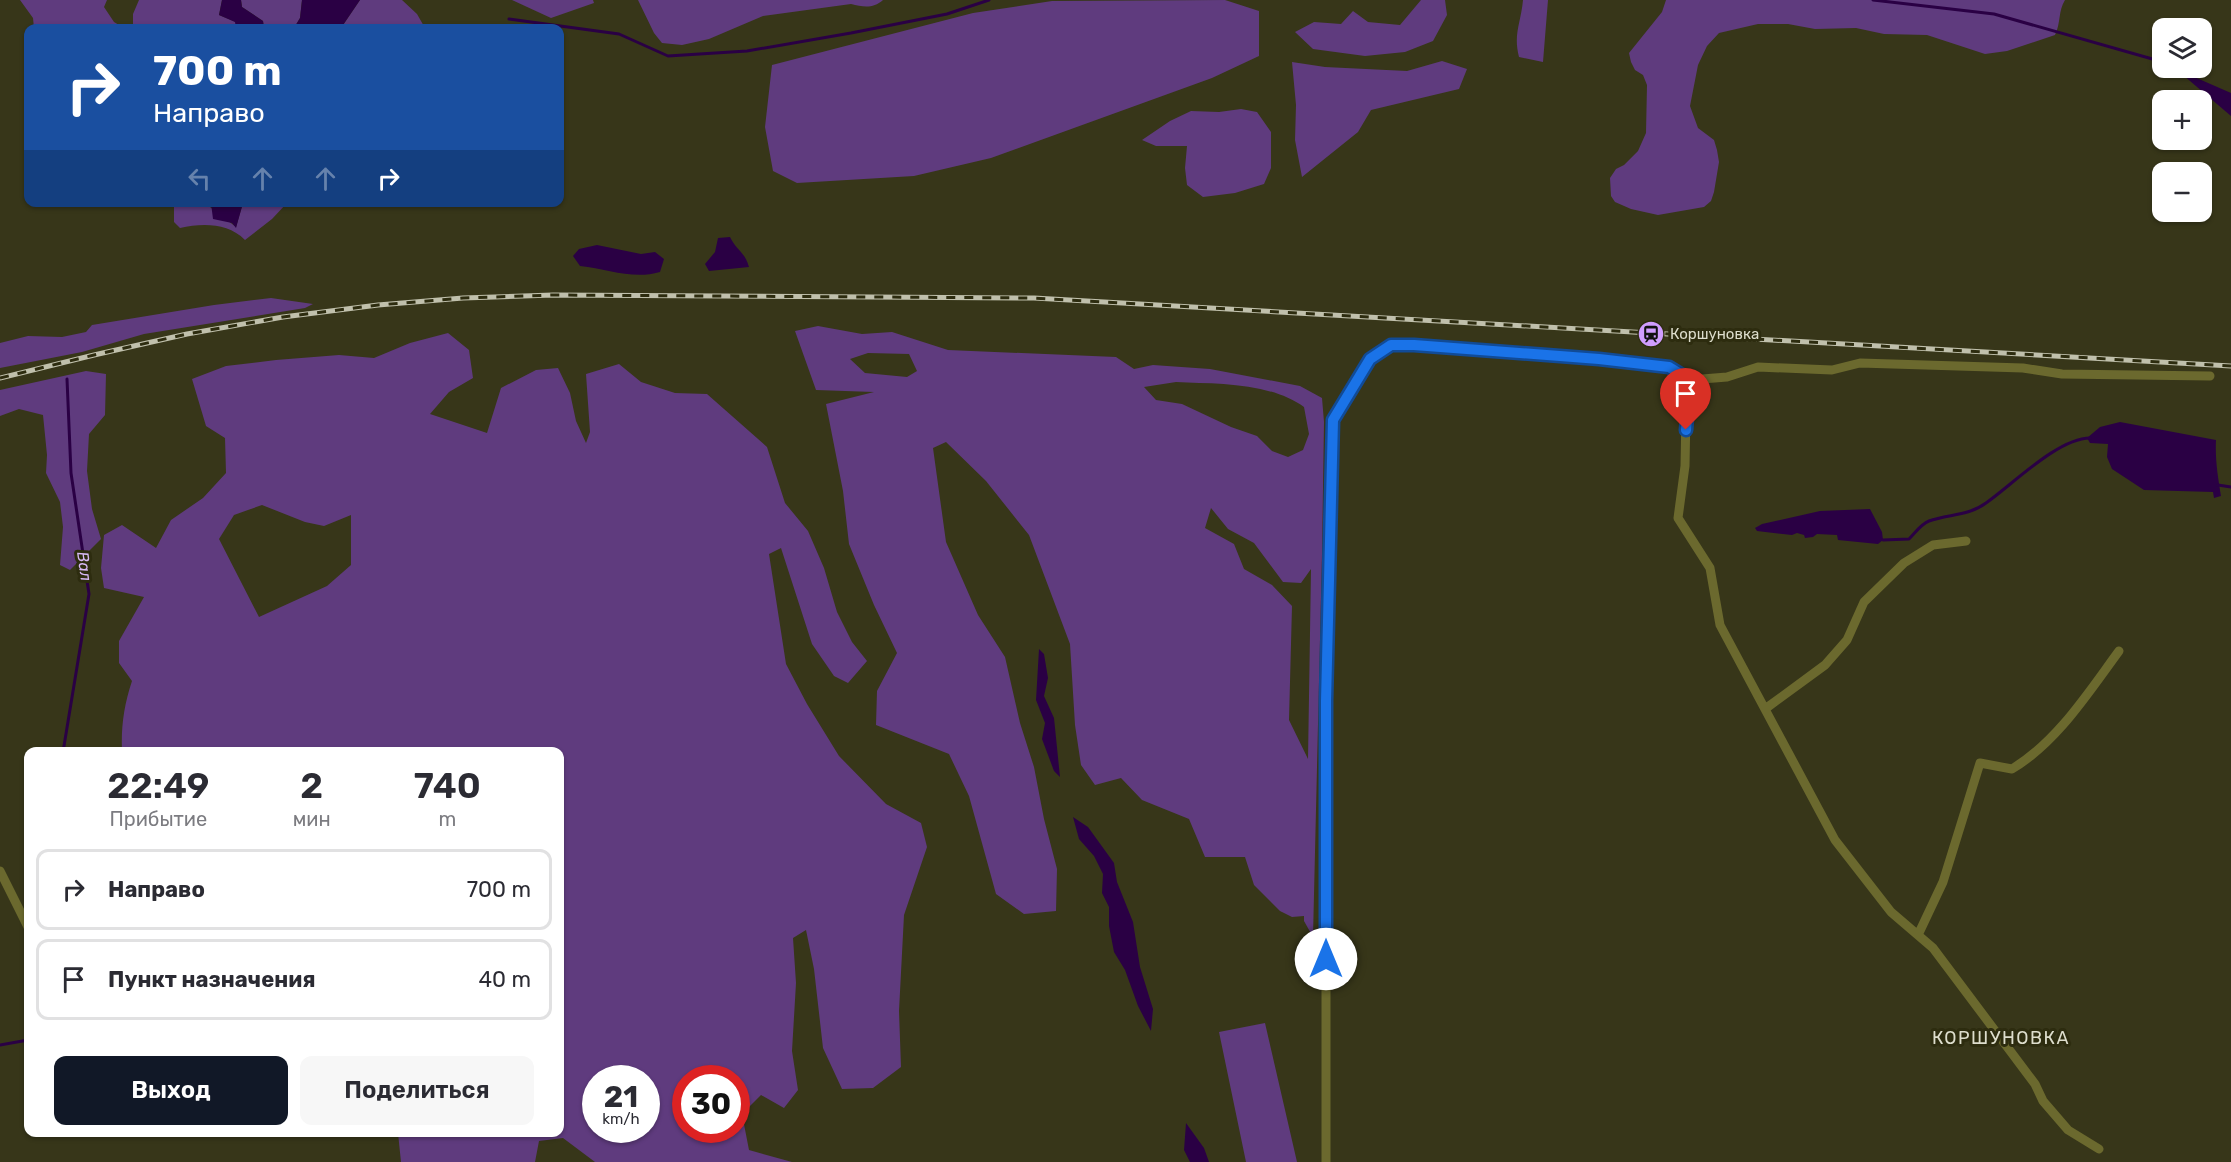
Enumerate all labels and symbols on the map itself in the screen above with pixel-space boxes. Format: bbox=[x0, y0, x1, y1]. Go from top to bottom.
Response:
station icon: Коршуновка bbox=[1636, 319, 1666, 349]
place label: Коршуновка bbox=[1670, 325, 1759, 343]
pin bbox=[1660, 368, 1711, 430]
water label: Вал bbox=[73, 550, 96, 582]
position arrow bbox=[1294, 927, 1358, 991]
district label: КОРШУНОВКА bbox=[1932, 1027, 2070, 1049]
speed limit sign: 30 bbox=[672, 1065, 750, 1143]

